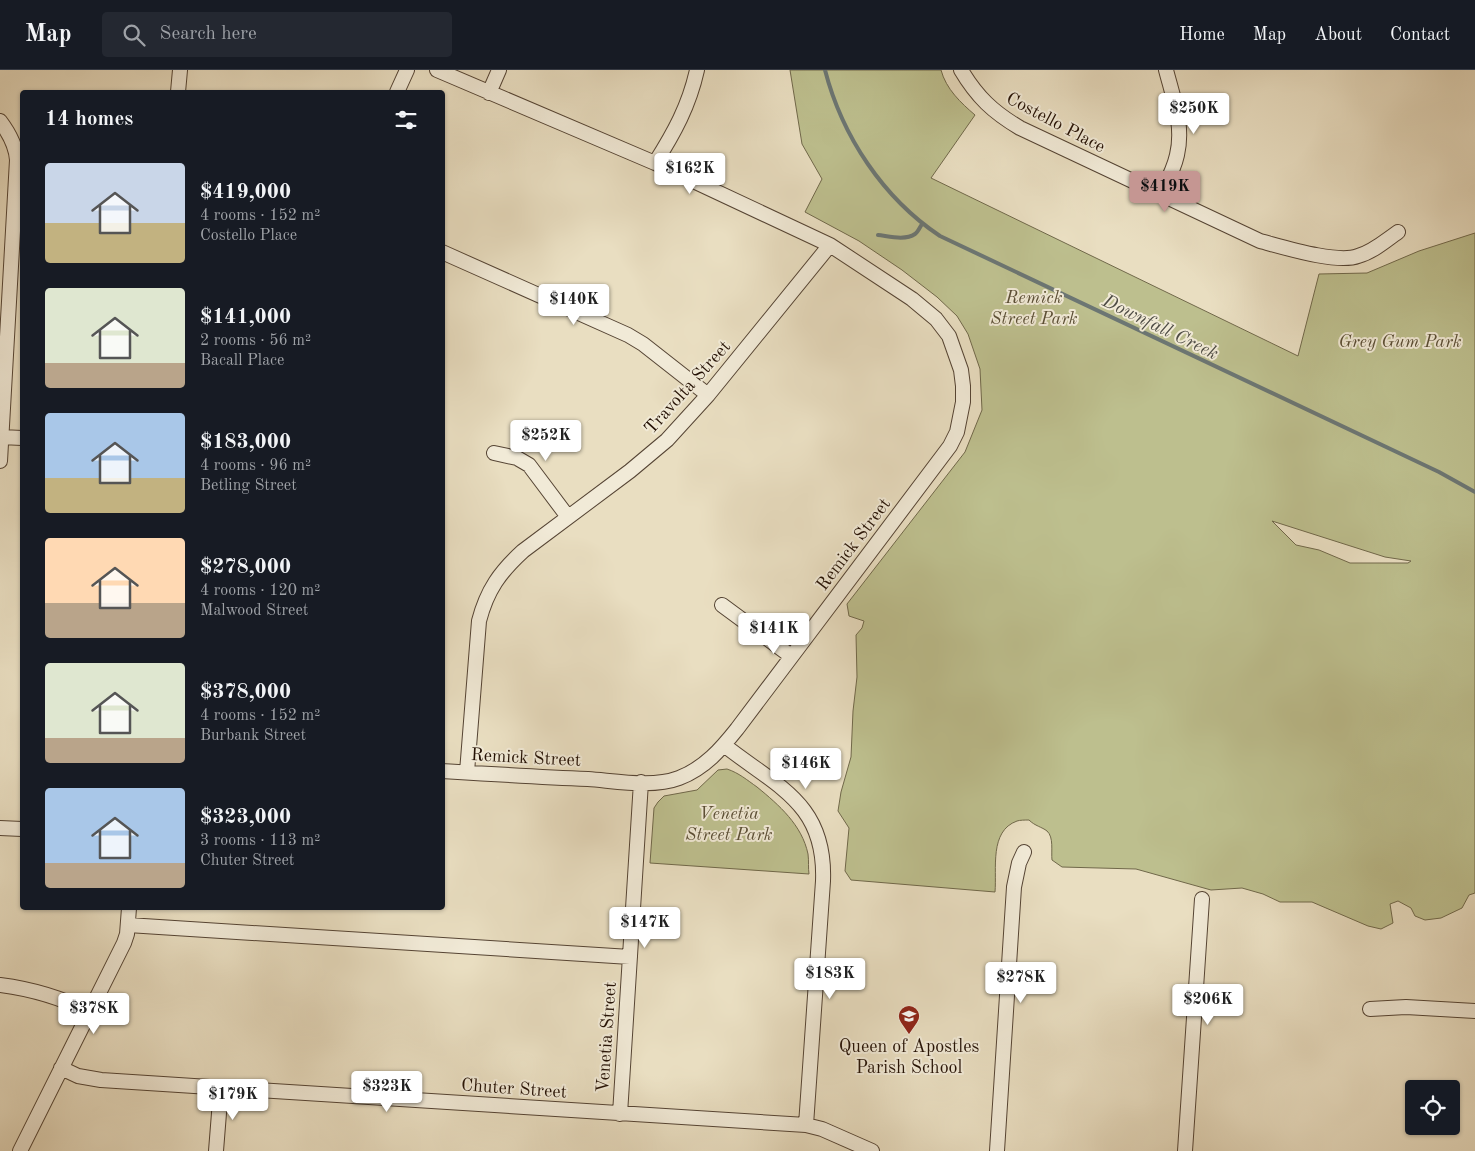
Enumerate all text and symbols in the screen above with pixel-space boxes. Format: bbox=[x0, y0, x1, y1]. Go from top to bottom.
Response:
search box bbox=[102, 12, 452, 57]
icon: search bbox=[120, 21, 148, 49]
text: Map bbox=[25, 23, 72, 47]
text: Search here bbox=[160, 25, 257, 44]
text: Home bbox=[1179, 26, 1225, 44]
text: Map bbox=[1253, 26, 1286, 44]
text: About bbox=[1314, 26, 1362, 44]
text: Contact bbox=[1390, 26, 1450, 44]
street label: Costello Place bbox=[1003, 89, 1108, 156]
pin: $250K bbox=[1159, 92, 1229, 135]
text: $250K bbox=[1169, 101, 1219, 117]
icon: filters bbox=[392, 106, 420, 134]
text: 14 homes bbox=[45, 109, 133, 130]
pin: $162K bbox=[655, 152, 725, 195]
text: $162K bbox=[665, 161, 715, 177]
pin: $419K bbox=[1130, 170, 1200, 213]
text: $419K bbox=[1140, 179, 1190, 195]
text: $419,000 bbox=[200, 182, 291, 203]
icon: home bbox=[85, 183, 145, 243]
text: 4 rooms · 152 m² bbox=[200, 208, 320, 224]
text: Costello Place bbox=[200, 228, 297, 244]
pin: $140K bbox=[539, 284, 609, 326]
park label: Remick Street Park bbox=[990, 289, 1078, 328]
text: $140K bbox=[549, 292, 599, 308]
water label: Downfall Creek bbox=[1098, 292, 1221, 364]
text: $141,000 bbox=[200, 307, 291, 328]
icon: home bbox=[85, 308, 145, 368]
text: 2 rooms · 56 m² bbox=[200, 333, 311, 349]
park label: Grey Gum Park bbox=[1338, 333, 1462, 351]
street label: Travolta Street bbox=[641, 337, 734, 438]
text: Bacall Place bbox=[200, 353, 284, 369]
pin: $252K bbox=[511, 420, 581, 462]
text: $252K bbox=[521, 428, 571, 444]
text: $183,000 bbox=[200, 432, 291, 453]
icon: home bbox=[85, 433, 145, 493]
text: 4 rooms · 96 m² bbox=[200, 458, 311, 474]
text: Betling Street bbox=[200, 478, 297, 494]
street label: Remick Street bbox=[813, 495, 894, 594]
text: $278,000 bbox=[200, 557, 291, 578]
icon: home bbox=[85, 558, 145, 618]
text: 4 rooms · 120 m² bbox=[200, 583, 320, 599]
text: Malwood Street bbox=[200, 603, 308, 619]
pin: $141K bbox=[739, 612, 809, 655]
text: $141K bbox=[749, 621, 799, 637]
text: $378,000 bbox=[200, 682, 291, 703]
icon: home bbox=[85, 683, 145, 743]
text: 4 rooms · 152 m² bbox=[200, 708, 320, 724]
text: Burbank Street bbox=[200, 728, 306, 744]
street label: Remick Street bbox=[470, 746, 581, 770]
pin: $146K bbox=[771, 748, 841, 790]
text: $146K bbox=[781, 756, 831, 772]
park label: Venetia Street Park bbox=[685, 805, 773, 844]
text: $323,000 bbox=[200, 807, 291, 828]
icon: home bbox=[85, 808, 145, 868]
text: 3 rooms · 113 m² bbox=[200, 833, 320, 849]
text: Chuter Street bbox=[200, 853, 294, 869]
pin: $147K bbox=[610, 906, 680, 949]
text: $147K bbox=[620, 915, 670, 931]
pin: $183K bbox=[795, 958, 865, 1000]
pin: $278K bbox=[986, 962, 1056, 1004]
text: $183K bbox=[805, 966, 855, 982]
text: $278K bbox=[996, 970, 1046, 986]
street label: Venetia Street bbox=[594, 981, 620, 1093]
pin: $206K bbox=[1173, 984, 1243, 1026]
pin: $378K bbox=[59, 992, 129, 1035]
text: $206K bbox=[1183, 992, 1233, 1008]
text: $378K bbox=[69, 1001, 119, 1017]
school or university icon: Queen of Apostles Parish School bbox=[897, 1004, 921, 1035]
place label: Queen of Apostles Parish School bbox=[839, 1038, 979, 1077]
pin: $323K bbox=[352, 1070, 422, 1113]
street label: Chuter Street bbox=[460, 1076, 568, 1102]
pin: $179K bbox=[198, 1078, 268, 1121]
text: $323K bbox=[362, 1079, 412, 1095]
map controls bbox=[1405, 1080, 1460, 1135]
button: locate bbox=[1405, 1080, 1460, 1135]
text: $179K bbox=[208, 1087, 258, 1103]

